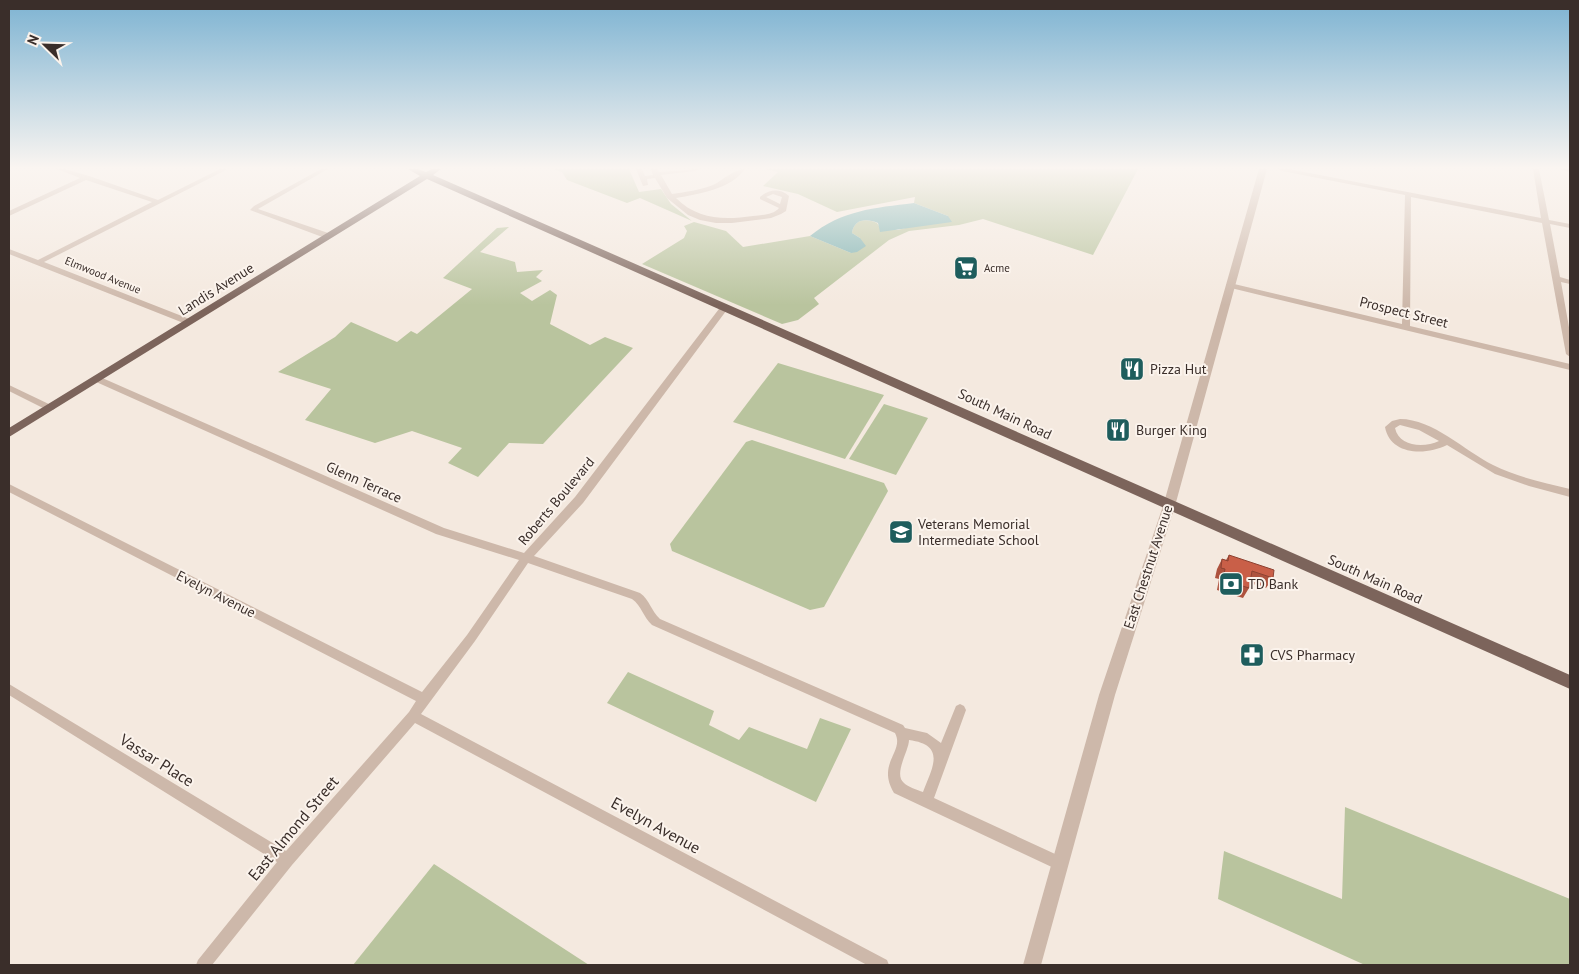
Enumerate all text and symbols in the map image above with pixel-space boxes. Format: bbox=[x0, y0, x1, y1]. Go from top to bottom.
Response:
north arrow bbox=[20, 20, 70, 70]
text: N bbox=[23, 32, 43, 48]
street label: Elmwood Avenue bbox=[63, 253, 143, 297]
supermarket icon: Acme bbox=[953, 255, 979, 281]
street label: Landis Avenue bbox=[175, 259, 257, 319]
place label: Acme bbox=[984, 261, 1010, 275]
street label: Prospect Street bbox=[1358, 292, 1450, 332]
restaurant icon: Pizza Hut bbox=[1119, 356, 1145, 382]
place label: Pizza Hut bbox=[1150, 360, 1207, 378]
street label: South Main Road bbox=[955, 384, 1055, 444]
restaurant icon: Burger King bbox=[1105, 417, 1131, 443]
place label: Burger King bbox=[1136, 421, 1207, 439]
street label: Roberts Boulevard bbox=[514, 453, 598, 549]
street label: Glenn Terrace bbox=[323, 457, 405, 507]
street label: East Chestnut Avenue bbox=[1119, 503, 1177, 631]
place label: Veterans Memorial Intermediate School bbox=[917, 515, 1039, 549]
school or university icon: Veterans Memorial Intermediate School bbox=[888, 519, 914, 545]
street label: South Main Road bbox=[1325, 550, 1425, 608]
street label: Evelyn Avenue bbox=[173, 566, 259, 622]
bank icon: TD Bank bbox=[1218, 571, 1244, 597]
place label: TD Bank bbox=[1248, 575, 1298, 593]
pharmacy icon: CVS Pharmacy bbox=[1239, 642, 1265, 668]
place label: CVS Pharmacy bbox=[1270, 646, 1355, 664]
street label: Vassar Place bbox=[115, 729, 198, 791]
street label: East Almond Street bbox=[243, 771, 343, 884]
street label: Evelyn Avenue bbox=[608, 792, 704, 858]

